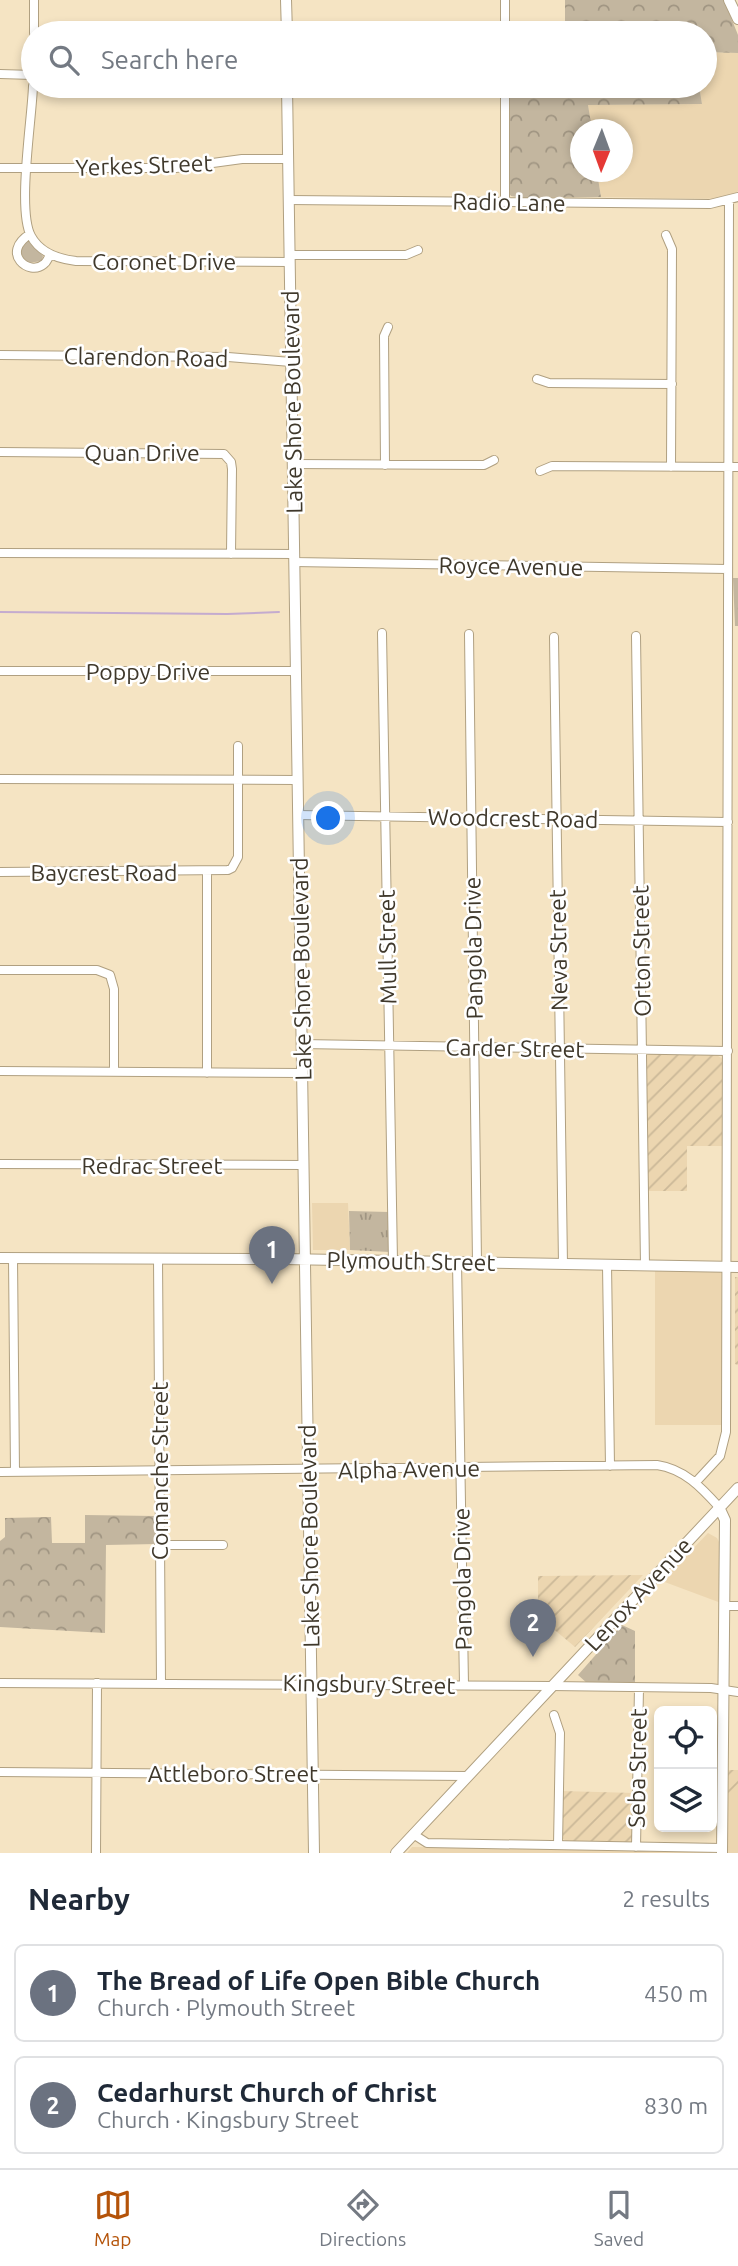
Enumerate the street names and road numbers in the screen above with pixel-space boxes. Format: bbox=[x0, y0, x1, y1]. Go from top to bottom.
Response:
street label: Yerkes Street bbox=[75, 150, 213, 180]
street label: Radio Lane bbox=[452, 189, 566, 215]
street label: Coronet Drive bbox=[92, 249, 236, 274]
street label: Lake Shore Boulevard bbox=[278, 290, 306, 514]
street label: Clarendon Road bbox=[63, 343, 229, 371]
street label: Quan Drive bbox=[84, 440, 200, 465]
street label: Royce Avenue bbox=[438, 552, 584, 580]
street label: Poppy Drive bbox=[86, 659, 210, 684]
street label: Woodcrest Road bbox=[427, 804, 599, 832]
street label: Lake Shore Boulevard bbox=[287, 857, 315, 1081]
street label: Baycrest Road bbox=[31, 860, 177, 885]
street label: Pangola Drive bbox=[459, 876, 487, 1020]
street label: Orton Street bbox=[627, 885, 655, 1017]
street label: Mull Street bbox=[374, 889, 400, 1005]
street label: Neva Street bbox=[544, 889, 572, 1011]
street label: Carder Street bbox=[445, 1034, 585, 1062]
street label: Redrac Street bbox=[81, 1153, 223, 1178]
street label: Plymouth Street bbox=[326, 1247, 496, 1275]
street label: Comanche Street bbox=[147, 1382, 172, 1560]
street label: Lake Shore Boulevard bbox=[295, 1424, 323, 1648]
street label: Alpha Avenue bbox=[338, 1455, 480, 1483]
street label: Pangola Drive bbox=[448, 1507, 476, 1651]
street label: Lenox Avenue bbox=[579, 1532, 697, 1656]
street label: Kingsbury Street bbox=[282, 1670, 456, 1698]
street label: Seba Street bbox=[623, 1708, 651, 1828]
street label: Attleboro Street bbox=[148, 1761, 318, 1786]

